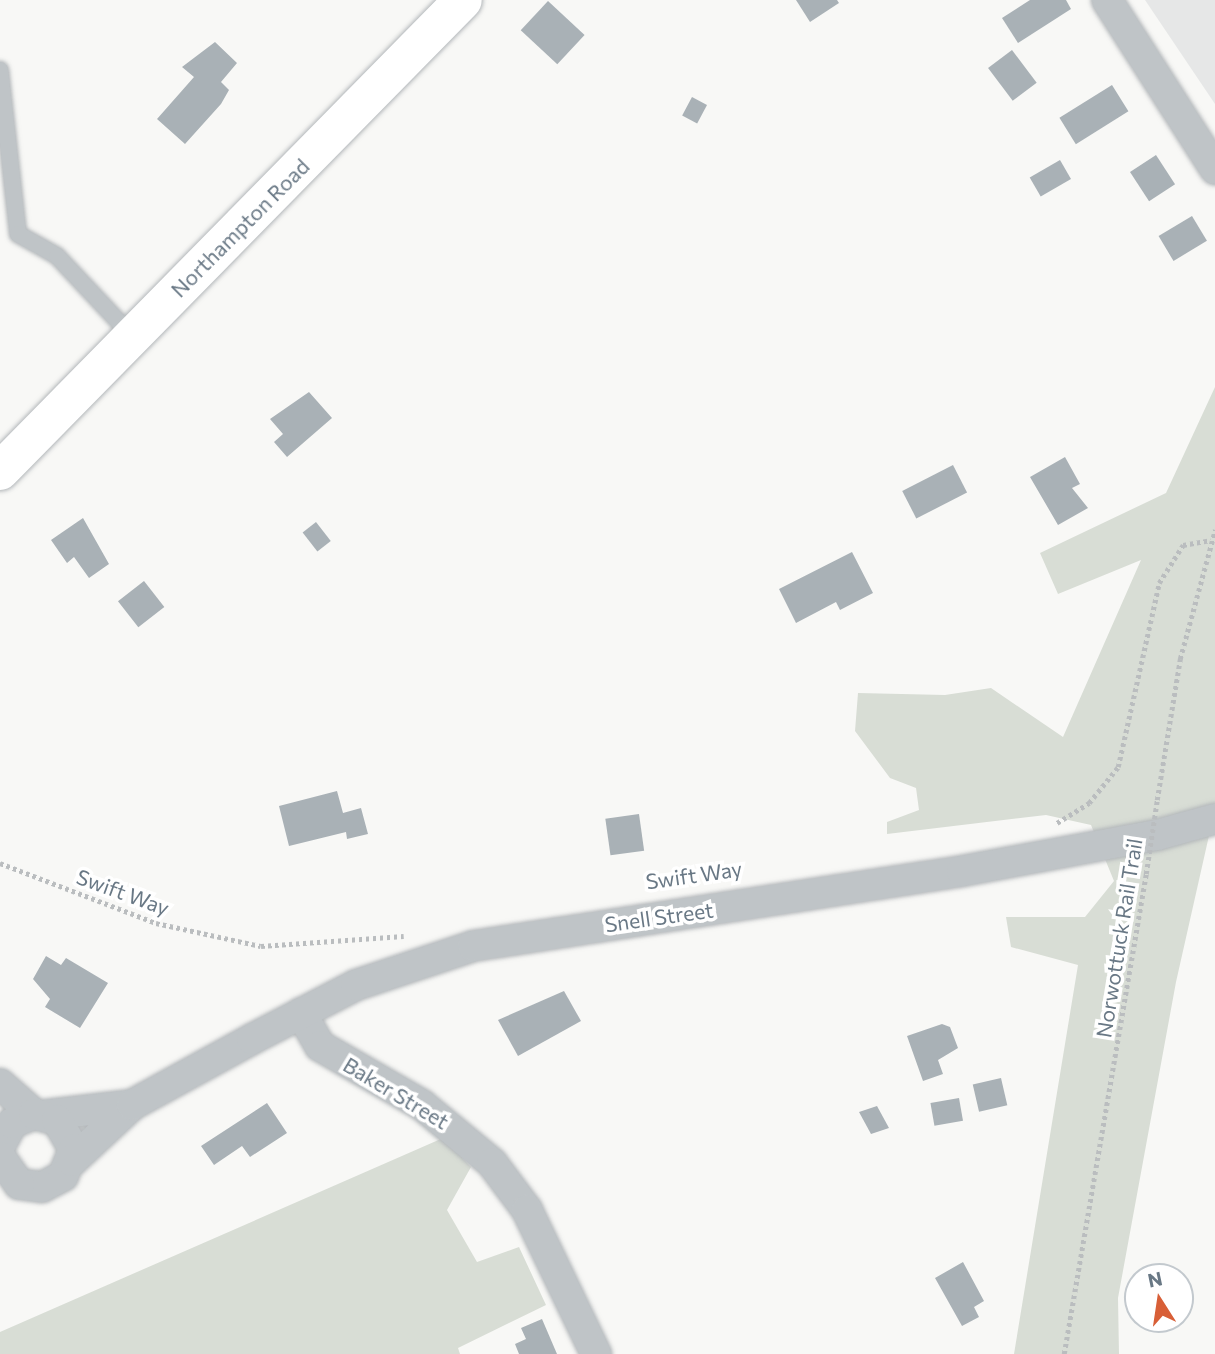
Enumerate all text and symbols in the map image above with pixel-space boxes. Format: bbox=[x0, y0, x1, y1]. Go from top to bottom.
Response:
street label: Northampton Road bbox=[166, 154, 314, 302]
street label: Norwottuck Rail Trail bbox=[1091, 836, 1147, 1040]
street label: Swift Way bbox=[644, 856, 744, 894]
street label: Swift Way bbox=[73, 864, 173, 920]
street label: Snell Street bbox=[603, 897, 715, 937]
street label: Baker Street bbox=[339, 1052, 453, 1134]
north arrow bbox=[1124, 1263, 1194, 1333]
text: N bbox=[1146, 1266, 1164, 1292]

